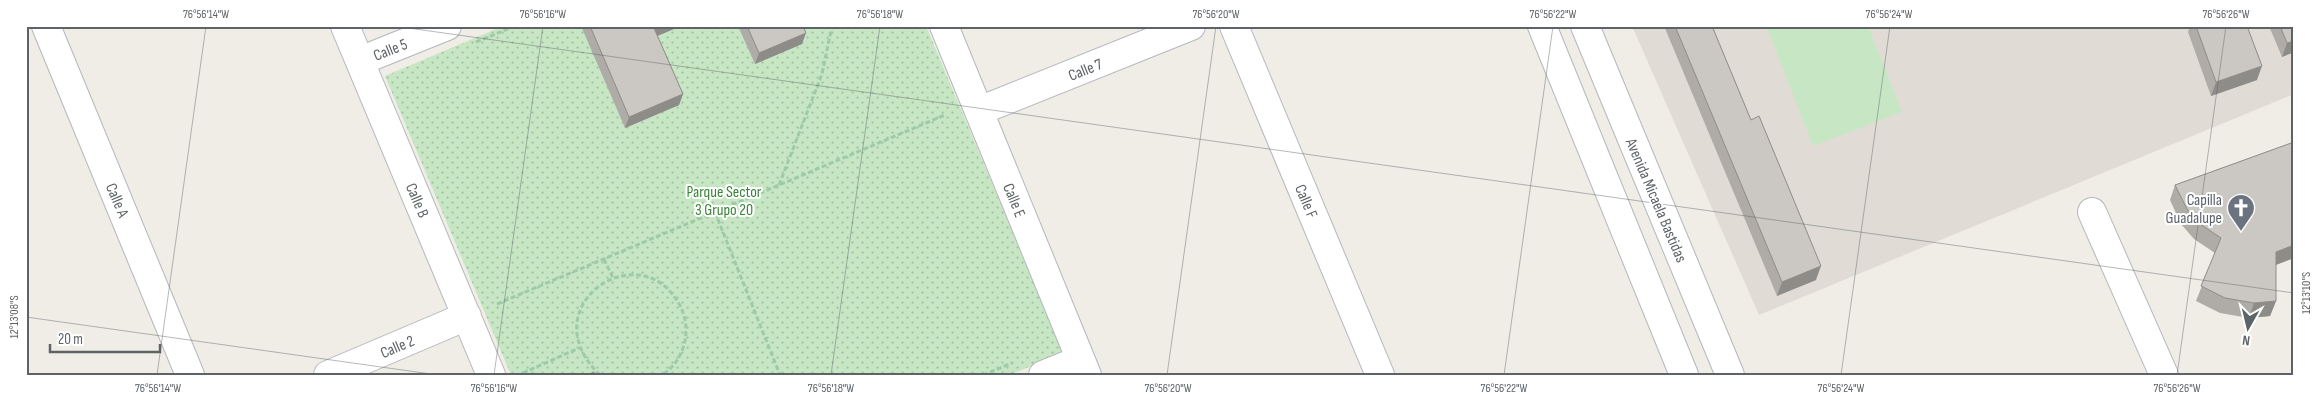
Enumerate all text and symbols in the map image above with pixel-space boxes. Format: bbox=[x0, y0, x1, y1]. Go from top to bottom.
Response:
text: 76°56'14"W bbox=[183, 7, 229, 22]
text: 76°56'16"W bbox=[520, 7, 566, 22]
text: 76°56'18"W bbox=[857, 7, 903, 22]
text: 76°56'20"W bbox=[1192, 7, 1240, 22]
text: 76°56'22"W bbox=[1530, 7, 1577, 22]
text: 76°56'24"W bbox=[1866, 7, 1913, 22]
text: 76°56'26"W bbox=[2202, 7, 2250, 22]
street label: Calle 5 bbox=[371, 35, 410, 66]
street label: Calle 7 bbox=[1066, 55, 1106, 86]
street label: Avenida Micaela Bastidas bbox=[1621, 135, 1690, 266]
street label: Calle B bbox=[401, 180, 432, 221]
street label: Calle A bbox=[101, 181, 132, 221]
street label: Calle E bbox=[998, 181, 1029, 220]
street label: Calle F bbox=[1290, 182, 1321, 221]
park label: Parque Sector 3 Grupo 20 bbox=[687, 183, 762, 220]
place label: Capilla Guadalupe bbox=[2166, 191, 2222, 228]
church icon: Capilla Guadalupe bbox=[2226, 193, 2256, 232]
text: 12°13'10"S bbox=[2299, 272, 2314, 314]
text: 12°13'08"S bbox=[7, 295, 22, 339]
north arrow bbox=[2222, 304, 2272, 354]
scale bar bbox=[50, 321, 160, 353]
text: 20 m bbox=[58, 330, 83, 349]
text: N bbox=[2241, 331, 2251, 349]
street label: Calle 2 bbox=[378, 332, 417, 363]
text: 76°56'14"W bbox=[135, 381, 181, 396]
text: 76°56'16"W bbox=[471, 381, 517, 396]
text: 76°56'18"W bbox=[808, 381, 854, 396]
text: 76°56'20"W bbox=[1144, 381, 1192, 396]
text: 76°56'22"W bbox=[1481, 381, 1528, 396]
text: 76°56'24"W bbox=[1818, 381, 1865, 396]
text: 76°56'26"W bbox=[2153, 381, 2201, 396]

